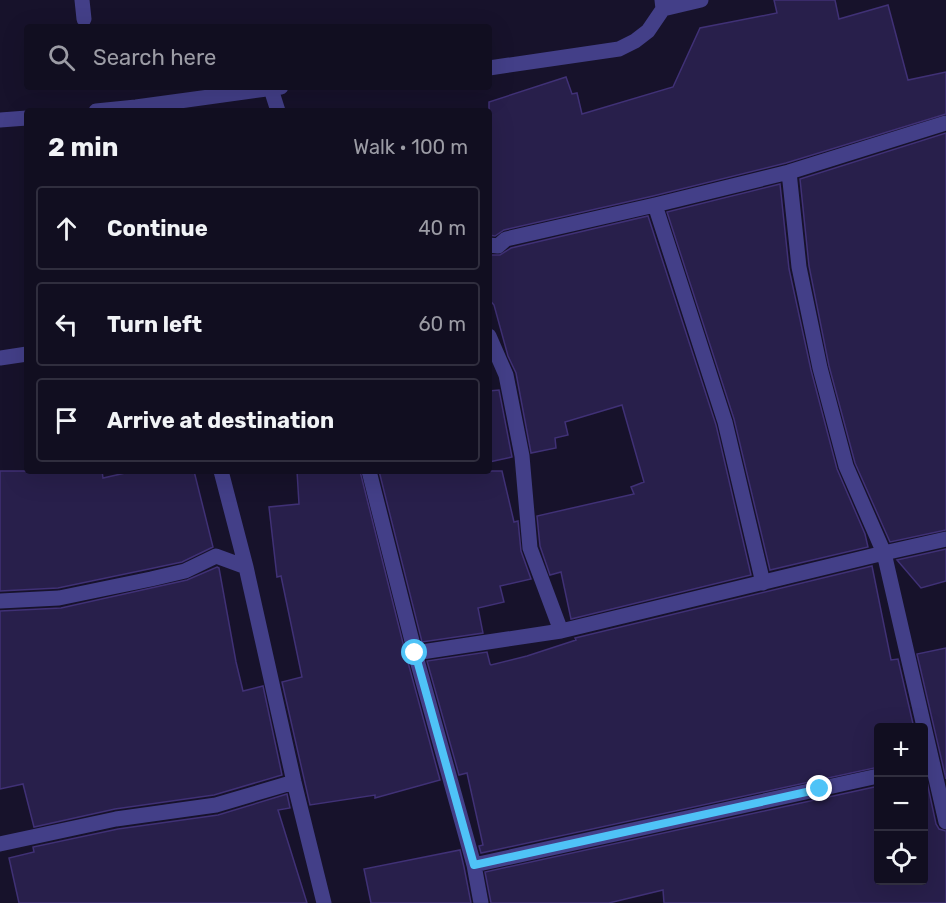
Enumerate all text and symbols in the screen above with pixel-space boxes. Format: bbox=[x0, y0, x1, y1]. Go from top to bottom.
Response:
search box bbox=[24, 24, 492, 90]
icon: search bbox=[45, 41, 78, 74]
text: Search here bbox=[93, 44, 216, 71]
text: 2 min bbox=[48, 132, 118, 163]
text: Walk · 100 m bbox=[353, 135, 468, 159]
icon: ahead bbox=[50, 212, 83, 245]
text: Continue bbox=[107, 215, 208, 242]
text: 40 m bbox=[418, 216, 466, 240]
icon: left bbox=[50, 308, 83, 341]
text: Turn left bbox=[107, 311, 202, 338]
text: 60 m bbox=[419, 312, 466, 336]
icon: arrive bbox=[50, 404, 83, 437]
text: Arrive at destination bbox=[107, 407, 334, 434]
route start bbox=[401, 639, 427, 665]
map controls bbox=[874, 723, 928, 885]
button: + bbox=[874, 723, 928, 777]
route end bbox=[806, 775, 832, 801]
button: − bbox=[874, 777, 928, 831]
button: locate bbox=[874, 831, 928, 885]

